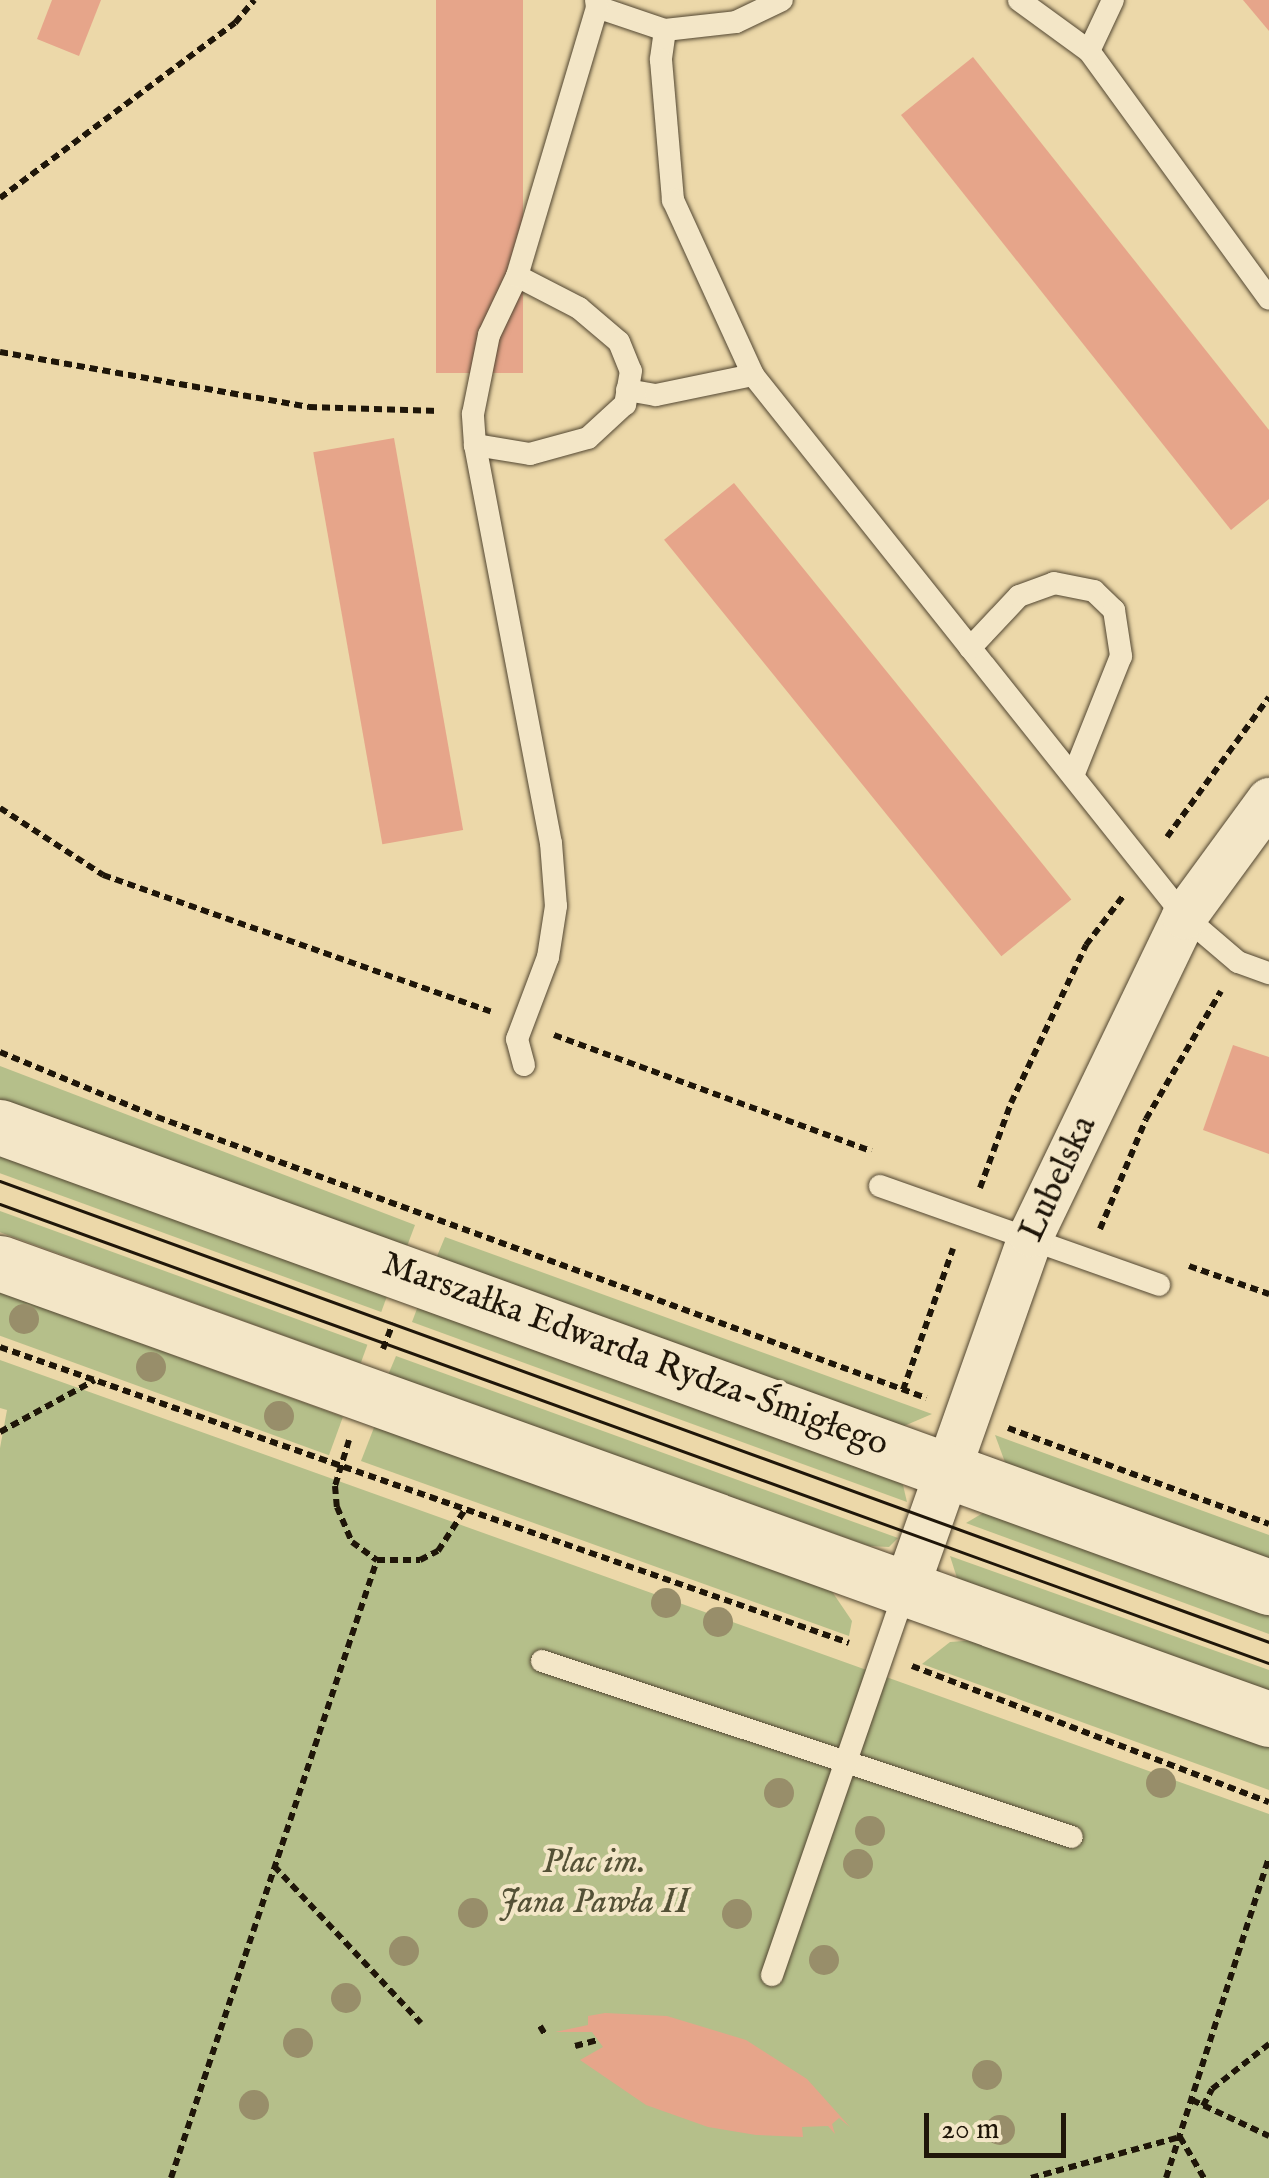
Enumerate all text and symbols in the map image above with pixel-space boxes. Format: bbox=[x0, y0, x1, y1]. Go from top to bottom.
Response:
street label: Lubelska bbox=[1012, 1110, 1106, 1248]
street label: Marszałka Edwarda Rydza-Śmigłego bbox=[376, 1244, 894, 1466]
park label: Plac im. Jana Pawła II bbox=[499, 1842, 689, 1924]
scale bar bbox=[929, 2093, 1072, 2155]
text: 20 m bbox=[941, 2111, 1000, 2149]

